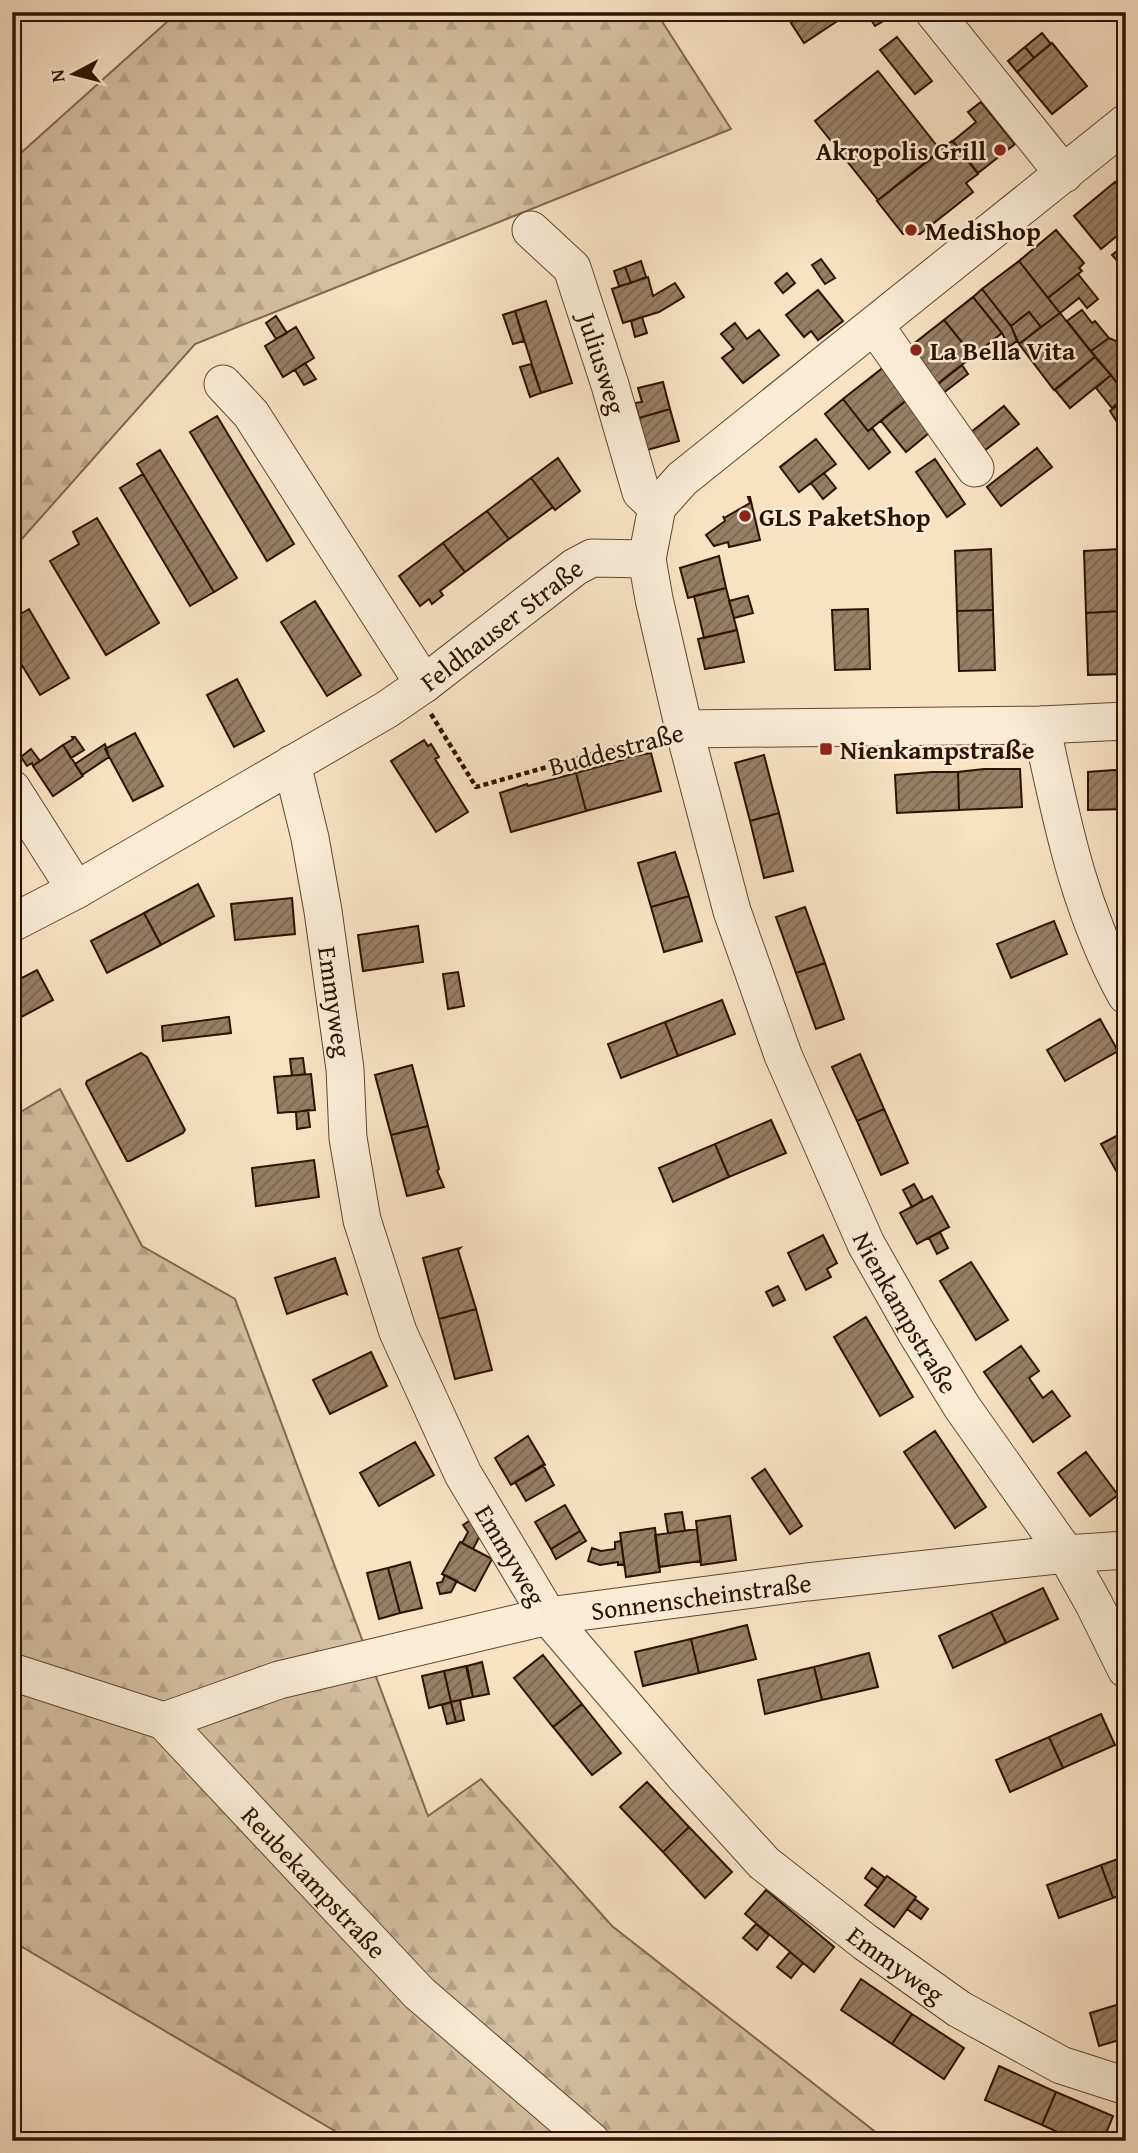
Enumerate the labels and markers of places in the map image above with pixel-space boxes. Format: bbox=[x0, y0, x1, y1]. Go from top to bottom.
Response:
place label: Akropolis Grill bbox=[816, 131, 986, 170]
marker: Akropolis Grill bbox=[992, 142, 1008, 158]
place label: MediShop bbox=[925, 211, 1041, 250]
marker: MediShop bbox=[903, 222, 919, 238]
place label: La Bella Vita bbox=[930, 331, 1076, 370]
marker: La Bella Vita bbox=[908, 342, 924, 358]
place label: GLS PaketShop bbox=[759, 497, 931, 536]
marker: GLS PaketShop bbox=[737, 508, 753, 524]
place label: Nienkampstraße bbox=[840, 730, 1035, 769]
marker: Nienkampstraße bbox=[818, 741, 834, 757]

